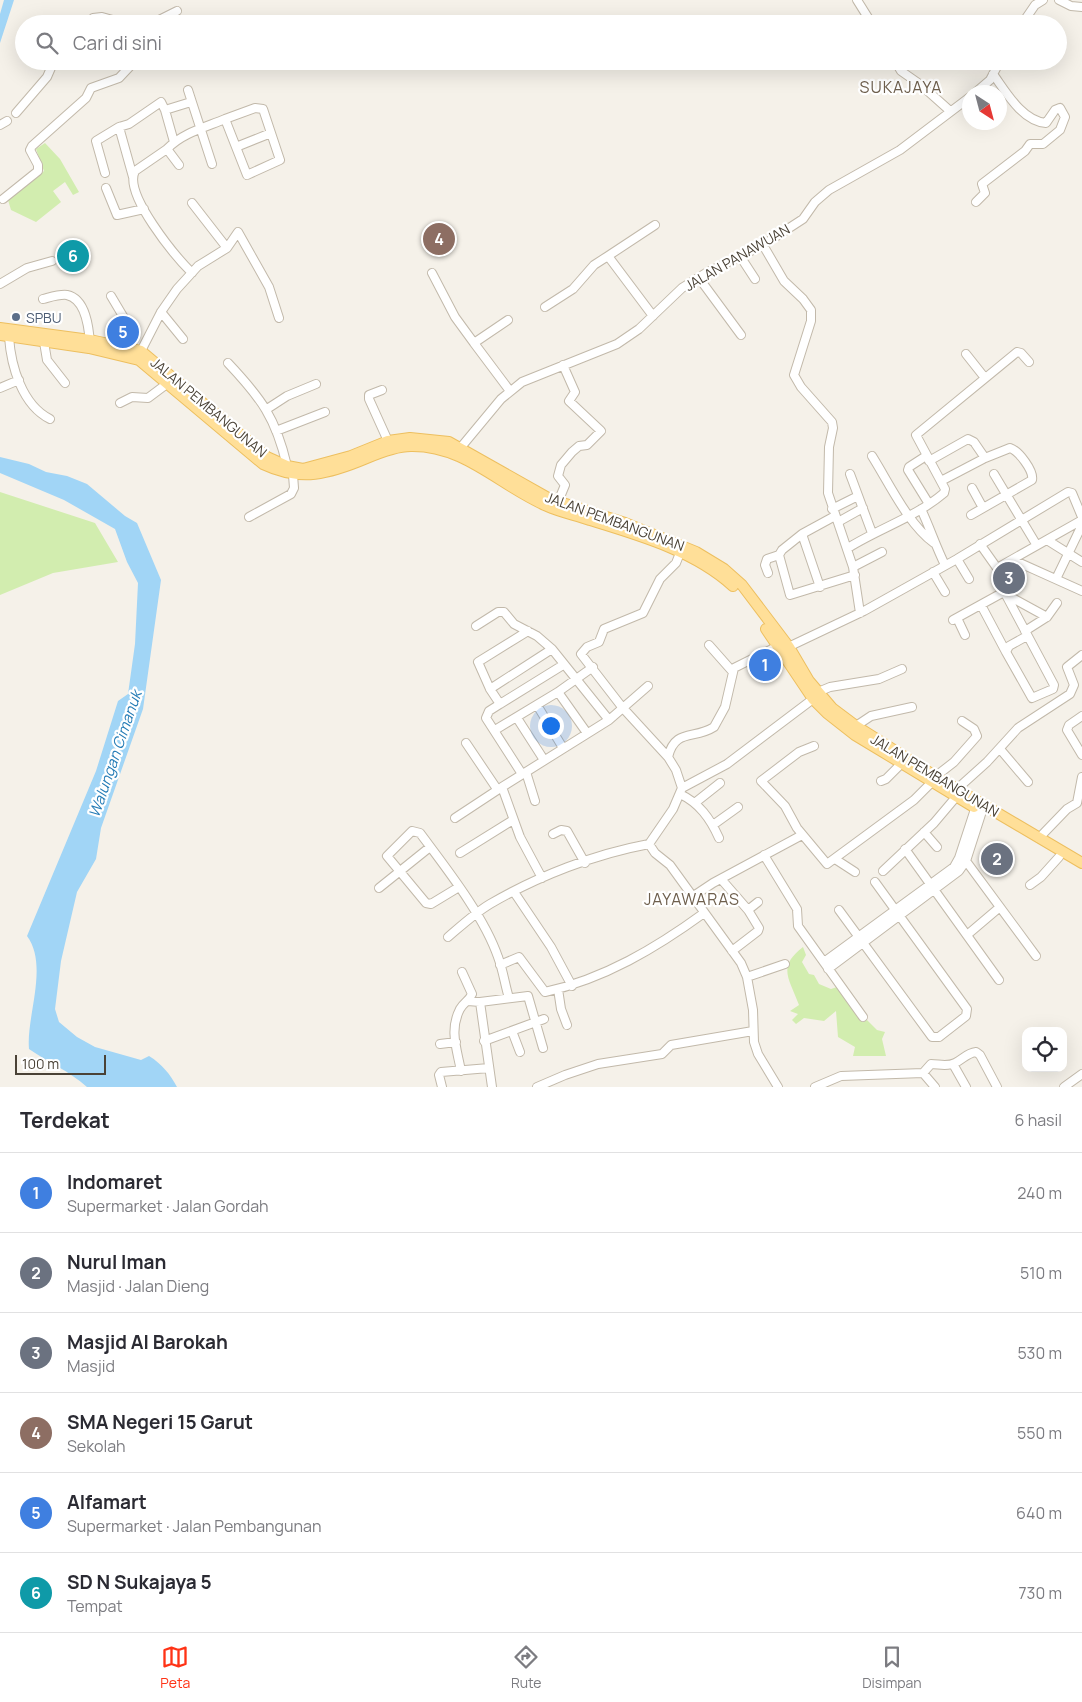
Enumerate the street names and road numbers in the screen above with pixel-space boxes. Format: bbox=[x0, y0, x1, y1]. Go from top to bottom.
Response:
street label: JALAN PANAWUAN bbox=[681, 219, 793, 295]
street label: JALAN PEMBANGUNAN bbox=[147, 353, 271, 461]
street label: JALAN PEMBANGUNAN bbox=[543, 487, 687, 555]
street label: JALAN PEMBANGUNAN bbox=[867, 729, 1003, 821]

